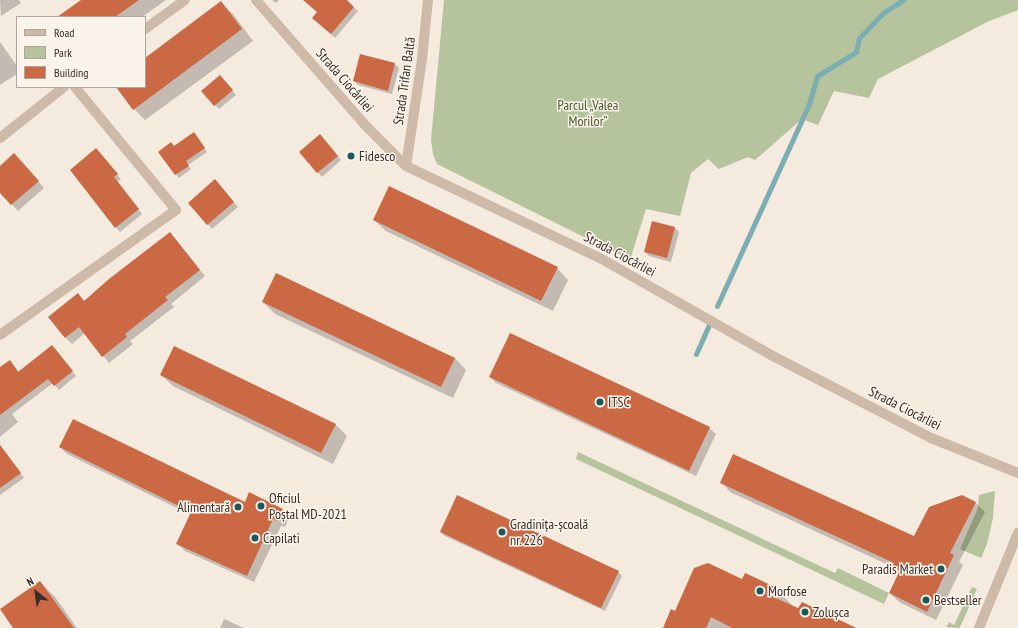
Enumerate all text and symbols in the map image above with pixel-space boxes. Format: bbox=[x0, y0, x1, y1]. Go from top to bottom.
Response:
legend bbox=[16, 16, 146, 88]
text: Road bbox=[54, 25, 74, 40]
street label: Strada Trifan Baltă bbox=[389, 36, 419, 126]
text: Park bbox=[54, 45, 72, 60]
street label: Strada Ciocârliei bbox=[313, 45, 377, 115]
text: Building bbox=[54, 65, 89, 80]
park label: Parcul „Valea Morilor” bbox=[557, 97, 619, 130]
place label: Fidesco bbox=[359, 148, 395, 164]
marker: Fidesco bbox=[346, 151, 356, 161]
street label: Strada Ciocârliei bbox=[581, 228, 659, 280]
street label: Strada Ciocârliei bbox=[866, 383, 944, 433]
place label: ITSC bbox=[608, 394, 630, 410]
marker: ITSC bbox=[595, 397, 605, 407]
place label: Oficiul Poștal MD-2021 bbox=[269, 490, 347, 522]
place label: Alimentară bbox=[177, 499, 230, 515]
marker: Oficiul Poștal MD-2021 bbox=[256, 501, 266, 511]
marker: Alimentară bbox=[233, 502, 243, 512]
place label: Gradinița-școală nr. 226 bbox=[510, 516, 588, 548]
marker: Gradinița-școală nr. 226 bbox=[497, 527, 507, 537]
place label: Capilati bbox=[263, 530, 300, 546]
marker: Capilati bbox=[250, 533, 260, 543]
place label: Paradis Market bbox=[862, 561, 933, 577]
marker: Paradis Market bbox=[936, 564, 946, 574]
north arrow bbox=[16, 572, 56, 612]
text: N bbox=[24, 574, 36, 589]
place label: Morfose bbox=[768, 583, 807, 599]
marker: Morfose bbox=[755, 586, 765, 596]
place label: Bestseller bbox=[934, 592, 982, 608]
marker: Bestseller bbox=[921, 595, 931, 605]
place label: Zolușca bbox=[813, 604, 849, 620]
marker: Zolușca bbox=[800, 607, 810, 617]

